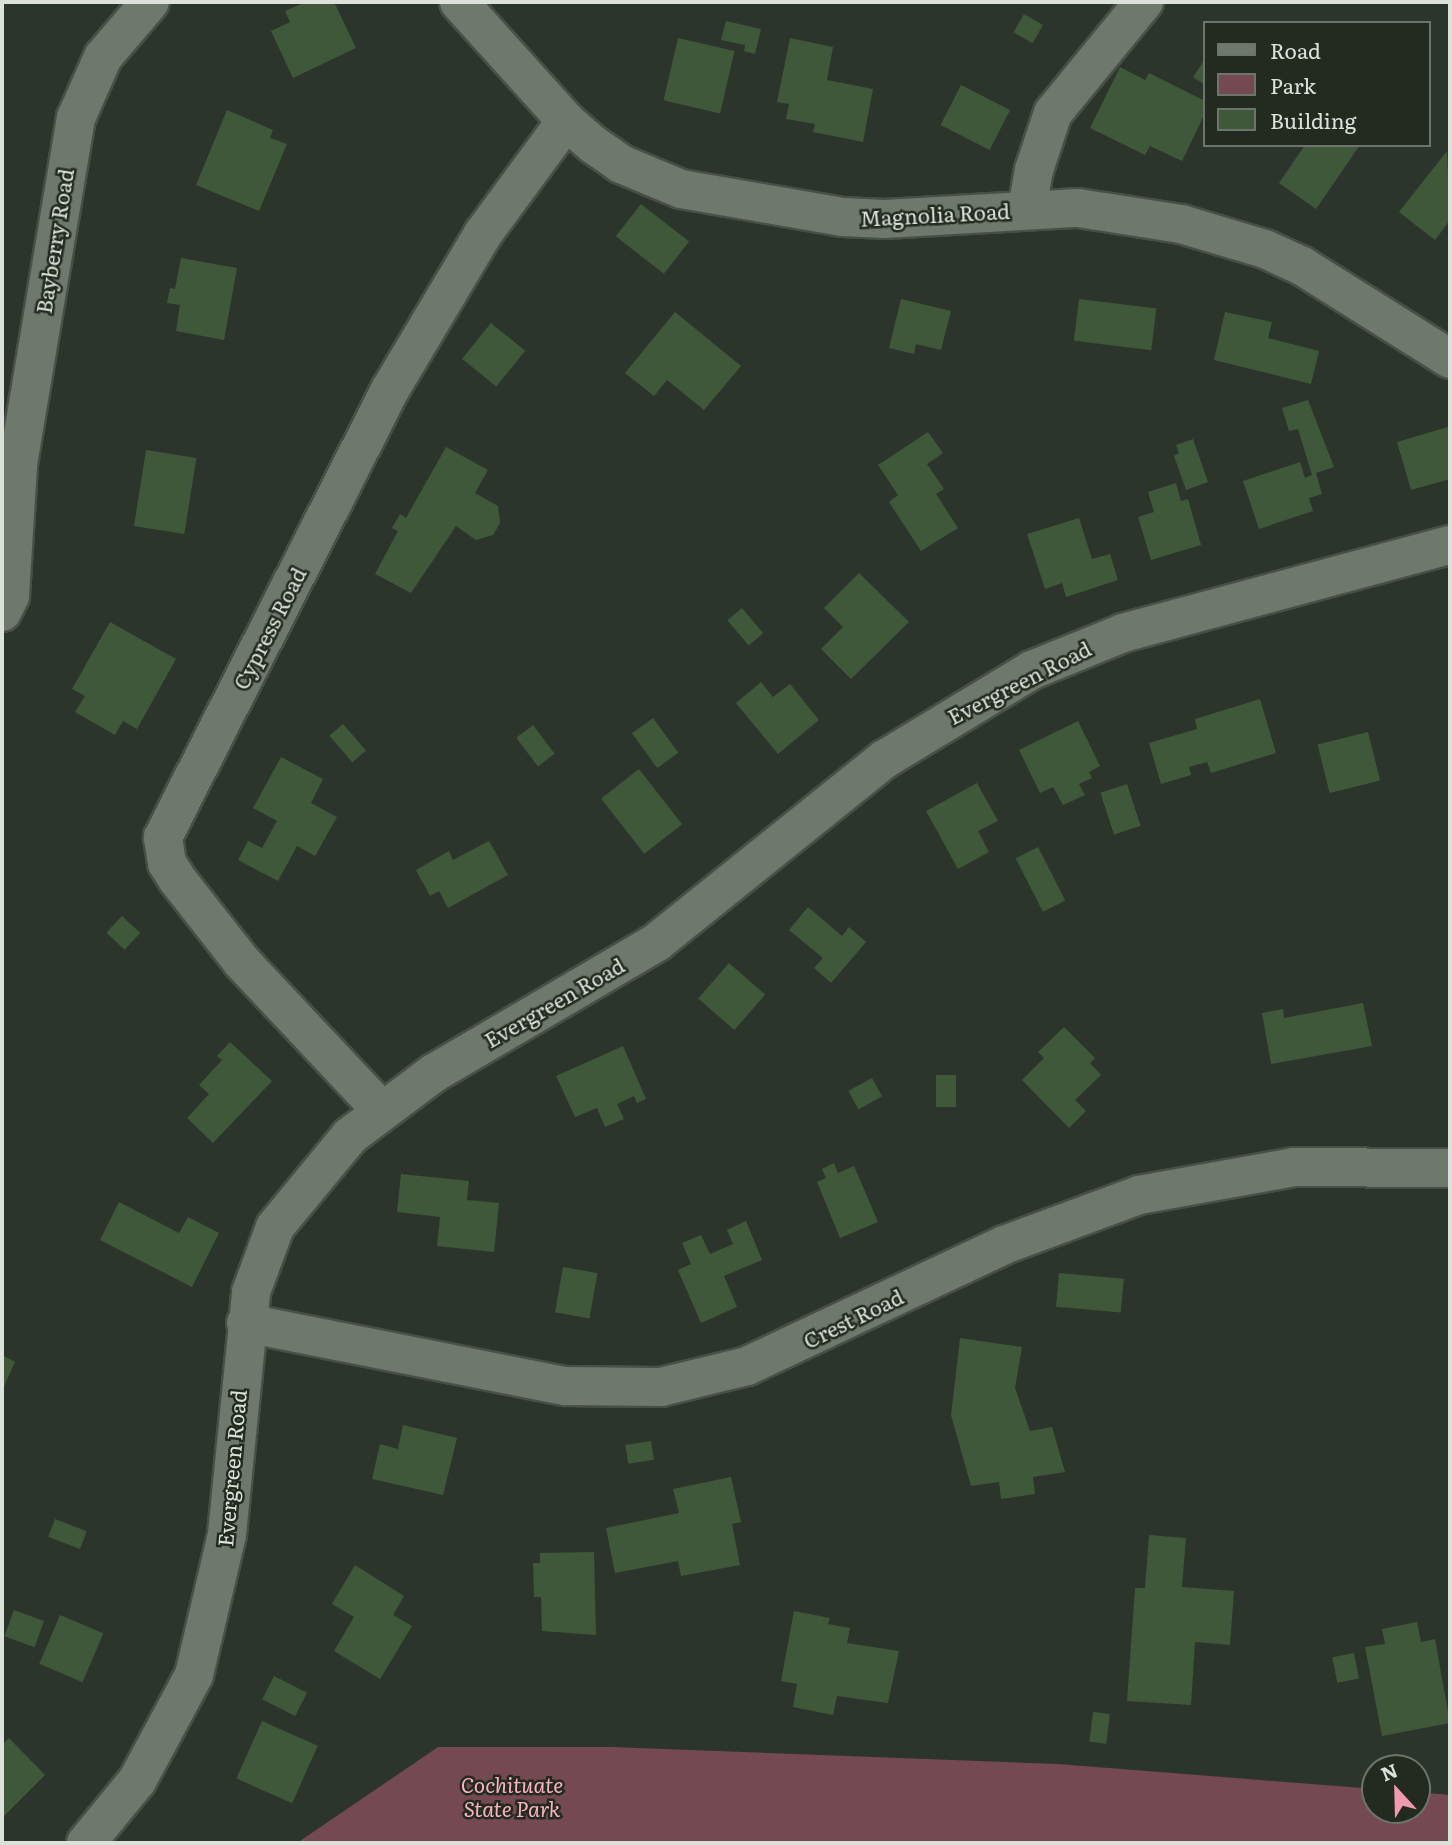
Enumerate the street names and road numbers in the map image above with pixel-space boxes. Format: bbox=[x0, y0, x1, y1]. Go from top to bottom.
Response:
street label: Bayberry Road bbox=[30, 167, 78, 315]
street label: Magnolia Road bbox=[859, 197, 1011, 231]
street label: Cypress Road bbox=[227, 563, 311, 693]
street label: Evergreen Road bbox=[943, 635, 1095, 729]
street label: Evergreen Road bbox=[480, 952, 628, 1052]
street label: Crest Road bbox=[799, 1283, 907, 1353]
street label: Evergreen Road bbox=[212, 1388, 250, 1548]

